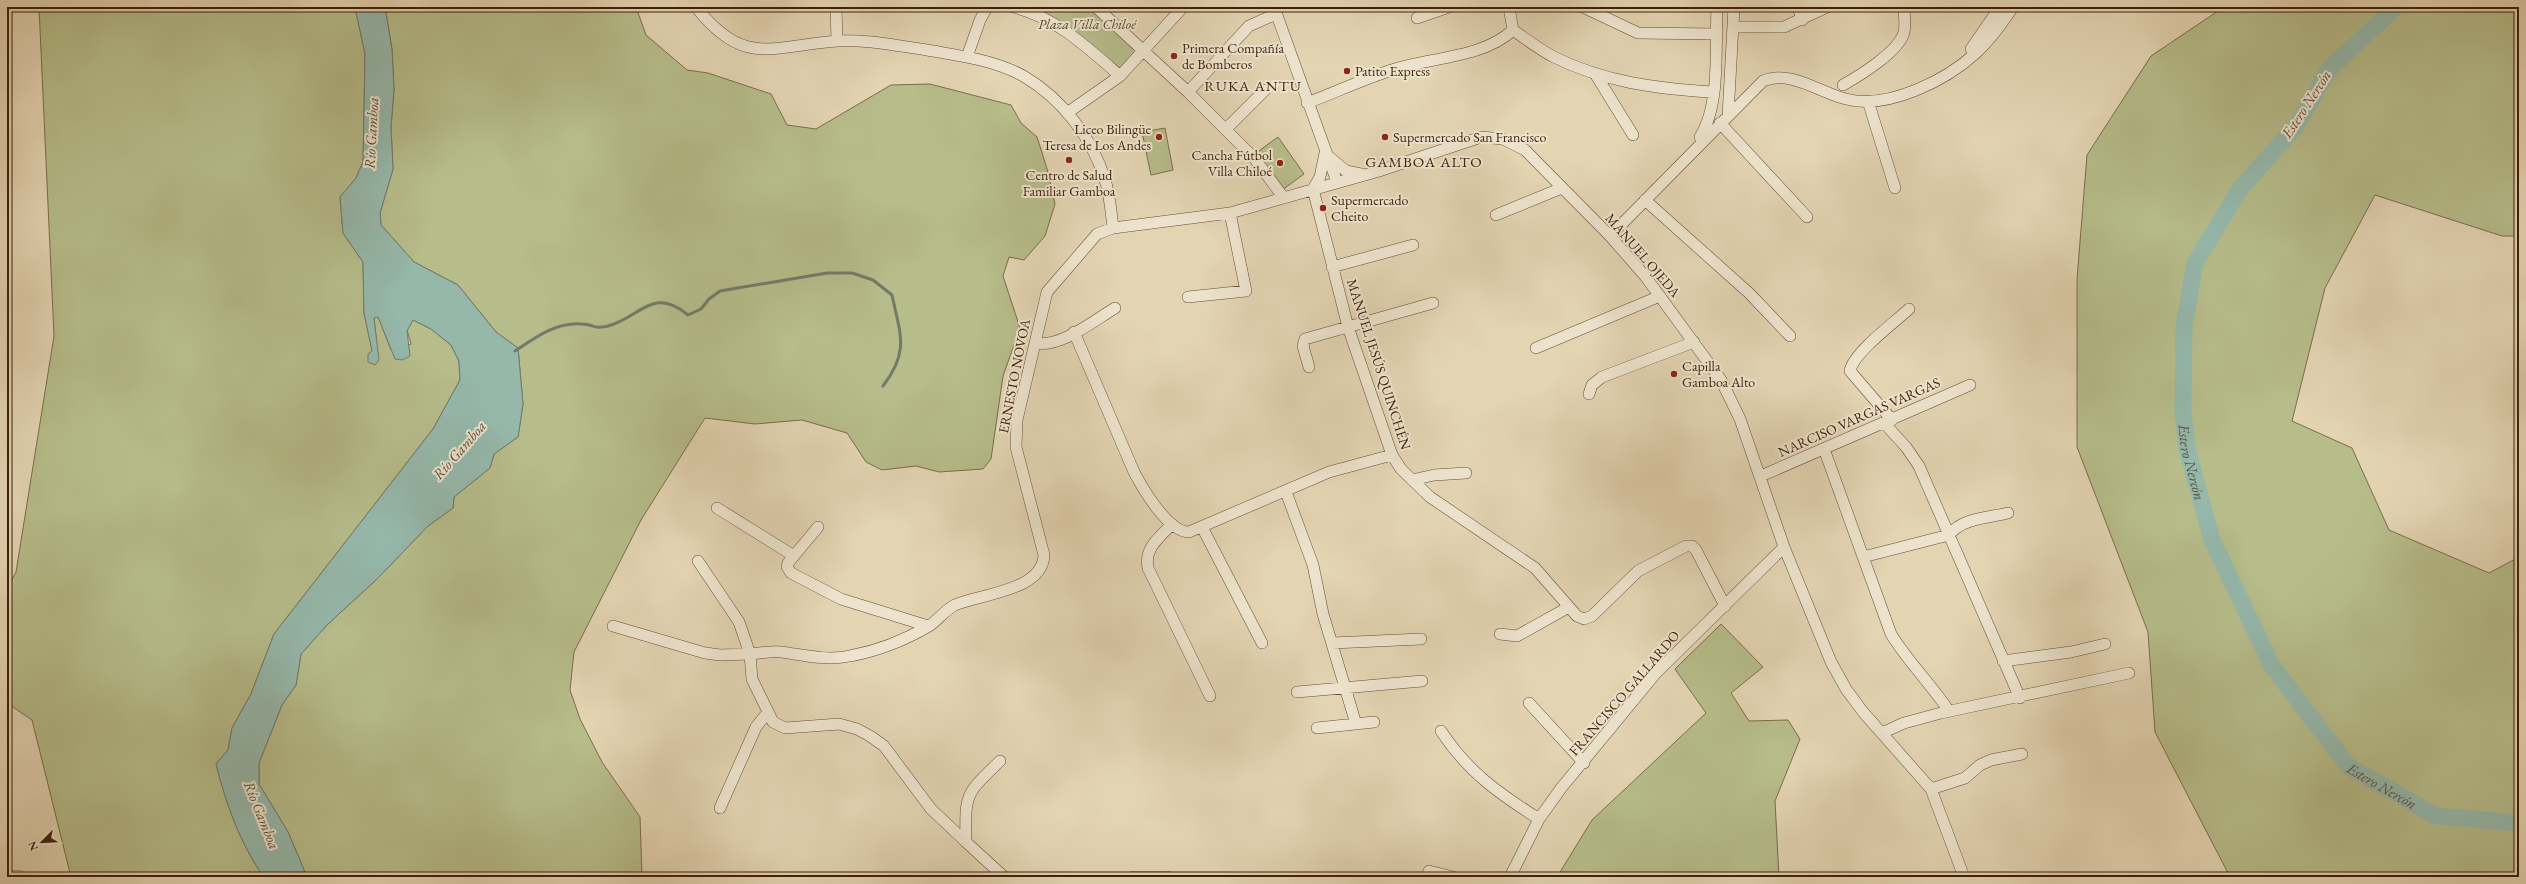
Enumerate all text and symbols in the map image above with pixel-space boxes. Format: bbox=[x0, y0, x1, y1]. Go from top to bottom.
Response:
park label: Plaza Villa Chiloé bbox=[1038, 15, 1137, 33]
place label: Primera Compañía de Bomberos bbox=[1182, 39, 1284, 73]
marker: Primera Compañía de Bomberos bbox=[1169, 51, 1179, 61]
place label: Patito Express bbox=[1355, 62, 1430, 80]
marker: Patito Express bbox=[1342, 66, 1352, 76]
water label: Estero Nercón bbox=[2276, 66, 2335, 142]
district label: RUKA ANTU bbox=[1204, 76, 1302, 95]
water label: Río Gamboa bbox=[360, 97, 382, 169]
place label: Liceo Bilingüe Teresa de Los Andes bbox=[1043, 120, 1152, 154]
place label: Supermercado San Francisco bbox=[1393, 128, 1546, 146]
marker: Liceo Bilingüe Teresa de Los Andes bbox=[1154, 132, 1164, 142]
marker: Supermercado San Francisco bbox=[1380, 132, 1390, 142]
place label: Cancha Fútbol Villa Chiloé bbox=[1192, 146, 1273, 180]
district label: GAMBOA ALTO bbox=[1365, 152, 1483, 171]
marker: Centro de Salud Familiar Gamboa bbox=[1064, 155, 1074, 165]
marker: Cancha Fútbol Villa Chiloé bbox=[1275, 158, 1285, 168]
place label: Centro de Salud Familiar Gamboa bbox=[1023, 166, 1116, 200]
place label: Supermercado Cheito bbox=[1331, 191, 1408, 225]
marker: Supermercado Cheito bbox=[1318, 203, 1328, 213]
street label: MANUEL OJEDA bbox=[1602, 209, 1685, 301]
street label: MANUEL JESÚS QUINCHÉN bbox=[1343, 276, 1415, 452]
street label: ERNESTO NOVOA bbox=[994, 317, 1034, 435]
place label: Capilla Gamboa Alto bbox=[1682, 357, 1755, 391]
marker: Capilla Gamboa Alto bbox=[1669, 369, 1679, 379]
street label: NARCISO VARGAS VARGAS bbox=[1775, 373, 1943, 461]
water label: Río Gamboa bbox=[428, 417, 490, 483]
water label: Estero Nercón bbox=[2175, 422, 2210, 502]
street label: FRANCISCO GALLARDO bbox=[1565, 626, 1684, 759]
water label: Estero Nercón bbox=[2343, 758, 2420, 813]
water label: Río Gamboa bbox=[240, 778, 284, 852]
north arrow bbox=[22, 822, 62, 862]
text: N bbox=[25, 839, 41, 853]

